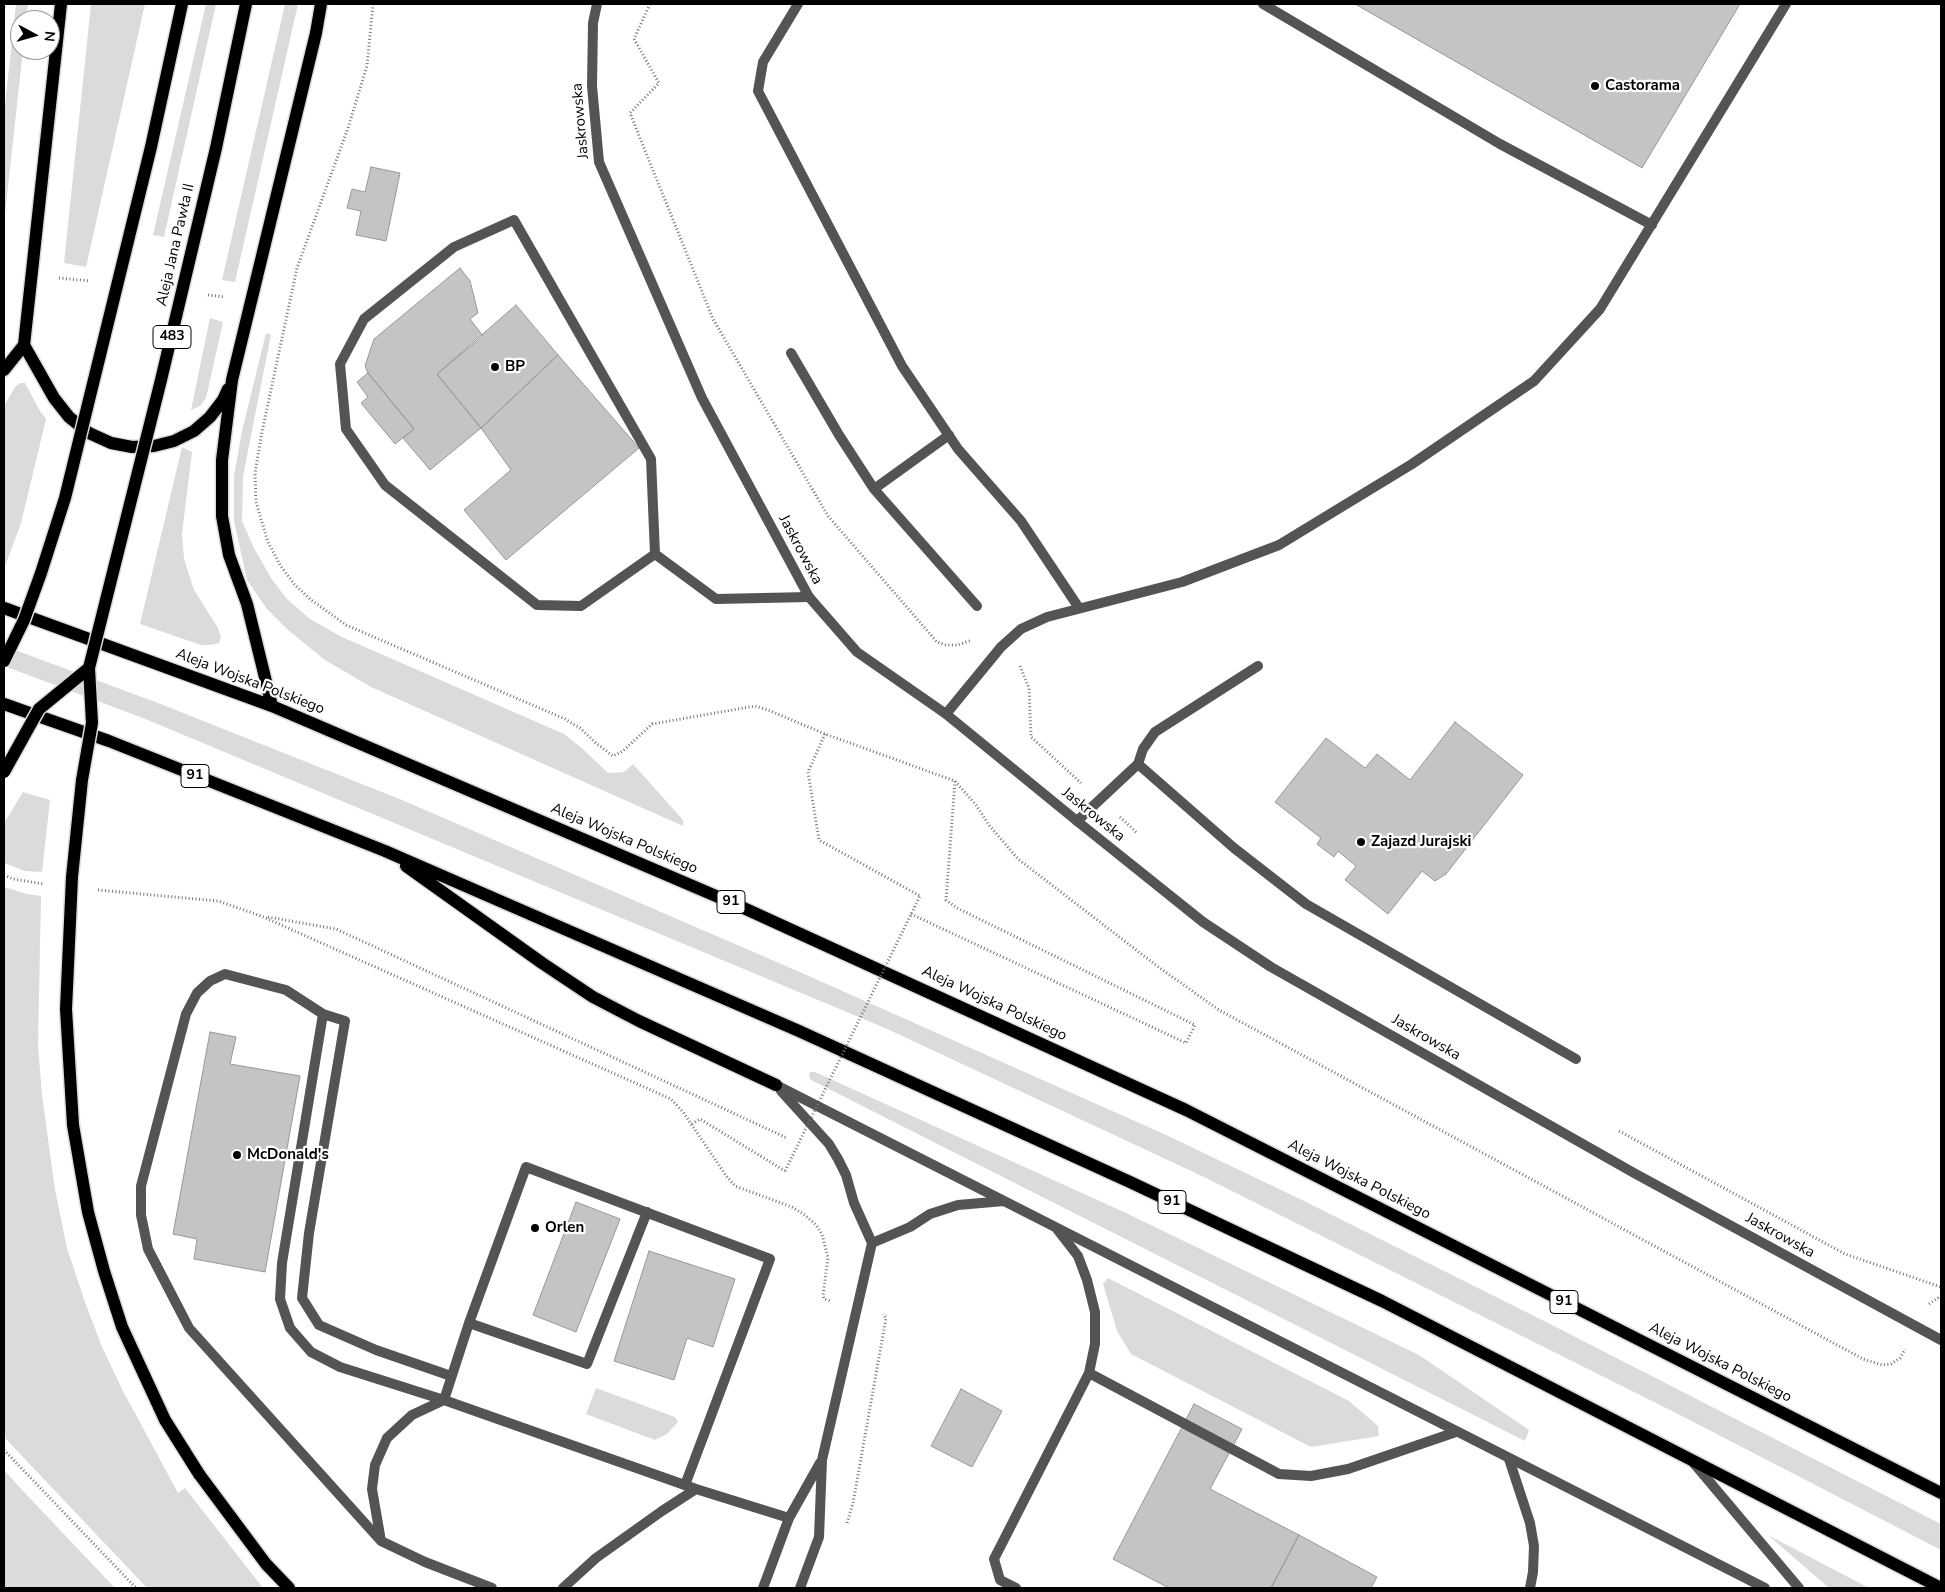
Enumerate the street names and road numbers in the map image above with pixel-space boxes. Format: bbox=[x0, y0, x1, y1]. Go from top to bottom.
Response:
street label: Jaskrowska bbox=[569, 82, 593, 160]
street label: Aleja Jana Pawła II bbox=[153, 182, 199, 308]
road number: 483 bbox=[153, 326, 191, 348]
street label: Jaskrowska bbox=[774, 512, 826, 588]
street label: Aleja Wojska Polskiego bbox=[173, 645, 327, 719]
road number: 91 bbox=[181, 764, 209, 788]
street label: Jaskrowska bbox=[1058, 784, 1128, 846]
street label: Aleja Wojska Polskiego bbox=[548, 800, 700, 878]
road number: 91 bbox=[717, 890, 745, 914]
street label: Aleja Wojska Polskiego bbox=[919, 963, 1069, 1045]
street label: Jaskrowska bbox=[1389, 1011, 1463, 1065]
street label: Aleja Wojska Polskiego bbox=[1285, 1136, 1433, 1224]
road number: 91 bbox=[1158, 1190, 1186, 1214]
street label: Jaskrowska bbox=[1742, 1210, 1818, 1262]
road number: 91 bbox=[1550, 1290, 1578, 1314]
street label: Aleja Wojska Polskiego bbox=[1646, 1319, 1794, 1407]

